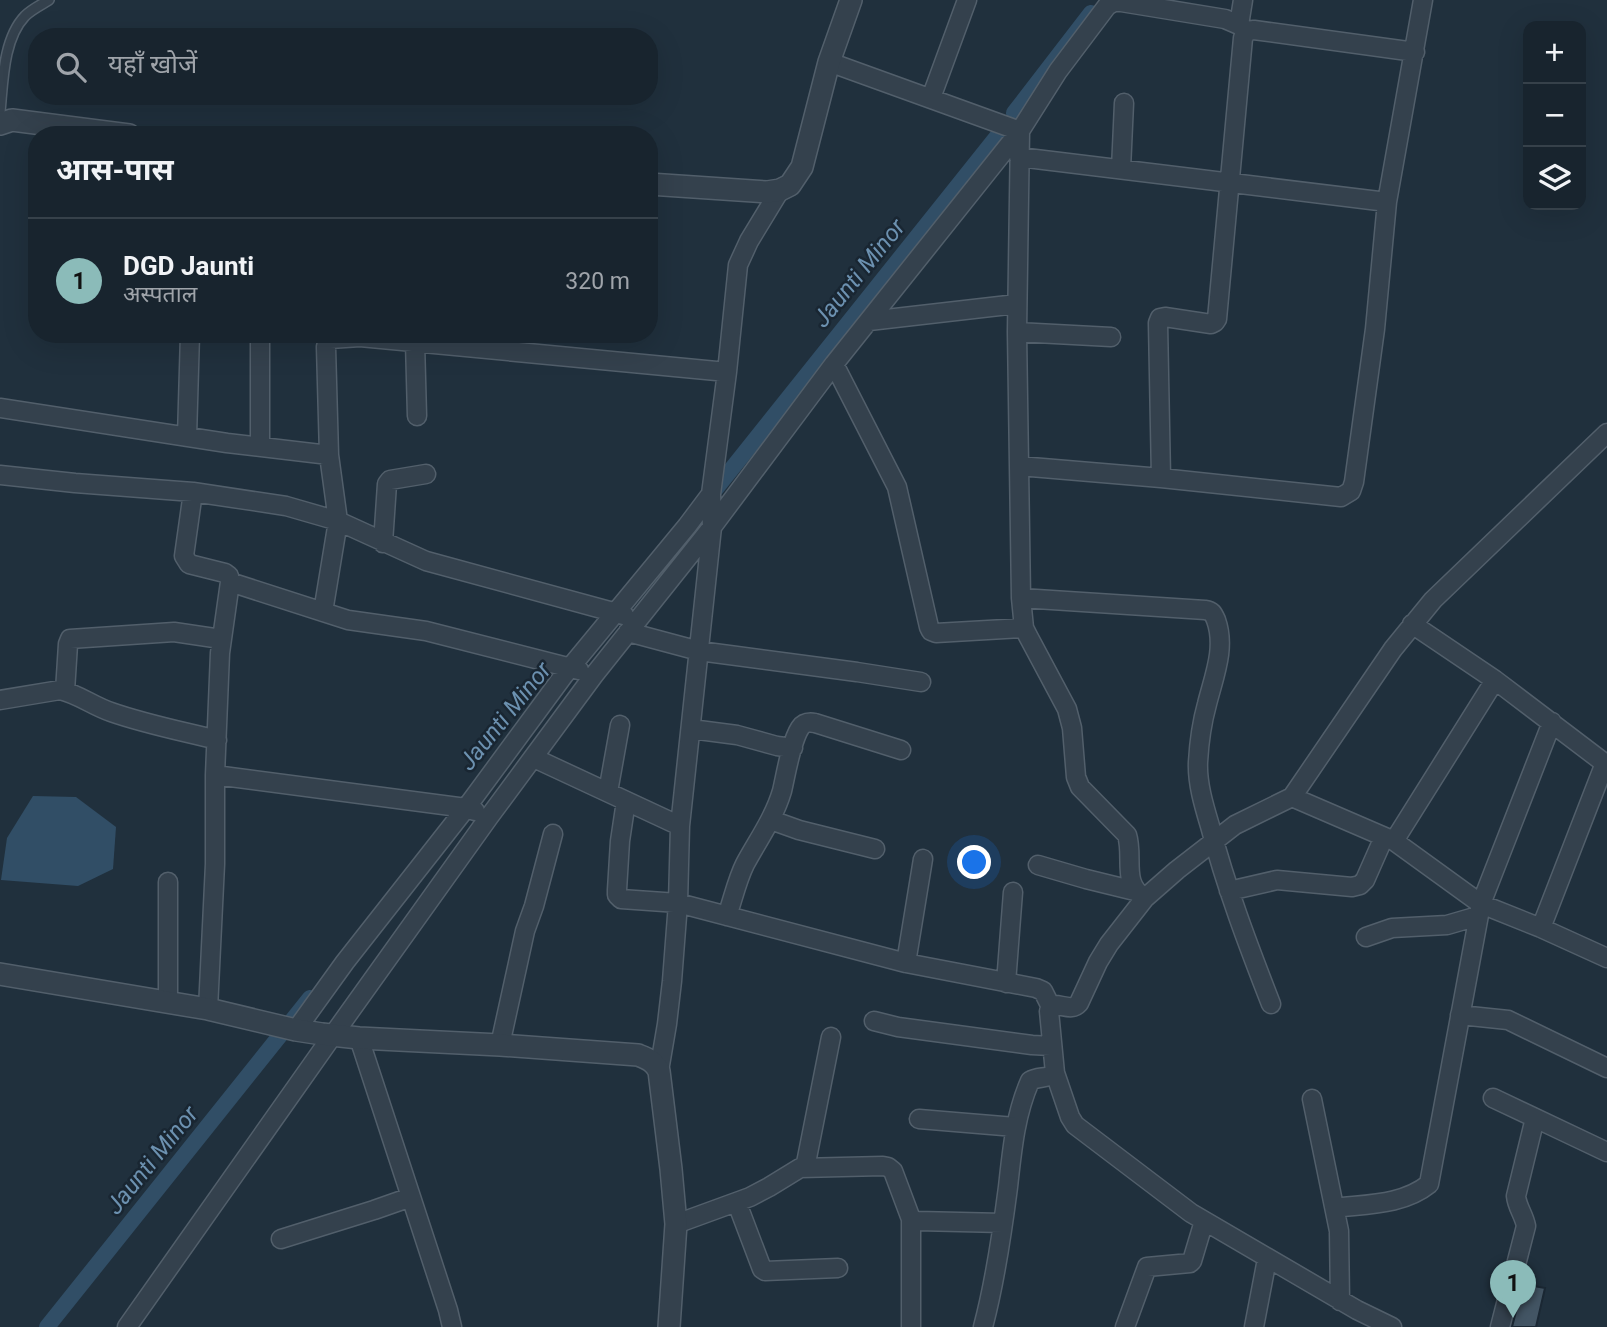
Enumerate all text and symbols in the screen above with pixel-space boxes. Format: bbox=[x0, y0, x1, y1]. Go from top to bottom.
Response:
map controls bbox=[1523, 21, 1586, 210]
button: + bbox=[1523, 21, 1586, 84]
search box bbox=[28, 28, 658, 105]
icon: search bbox=[52, 48, 90, 86]
text: यहाँ खोजें bbox=[108, 49, 197, 79]
button: − bbox=[1523, 84, 1586, 147]
button: layers bbox=[1523, 147, 1586, 210]
text: आस-पास bbox=[56, 152, 174, 187]
water label: Jaunti Minor bbox=[807, 213, 912, 332]
text: DGD Jaunti bbox=[123, 251, 254, 281]
text: 1 bbox=[72, 268, 86, 295]
text: 320 m bbox=[565, 268, 630, 295]
text: अस्पताल bbox=[123, 281, 197, 308]
water label: Jaunti Minor bbox=[453, 656, 558, 775]
your location bbox=[957, 845, 991, 879]
water label: Jaunti Minor bbox=[100, 1100, 205, 1219]
pin: 1 bbox=[1490, 1260, 1536, 1318]

